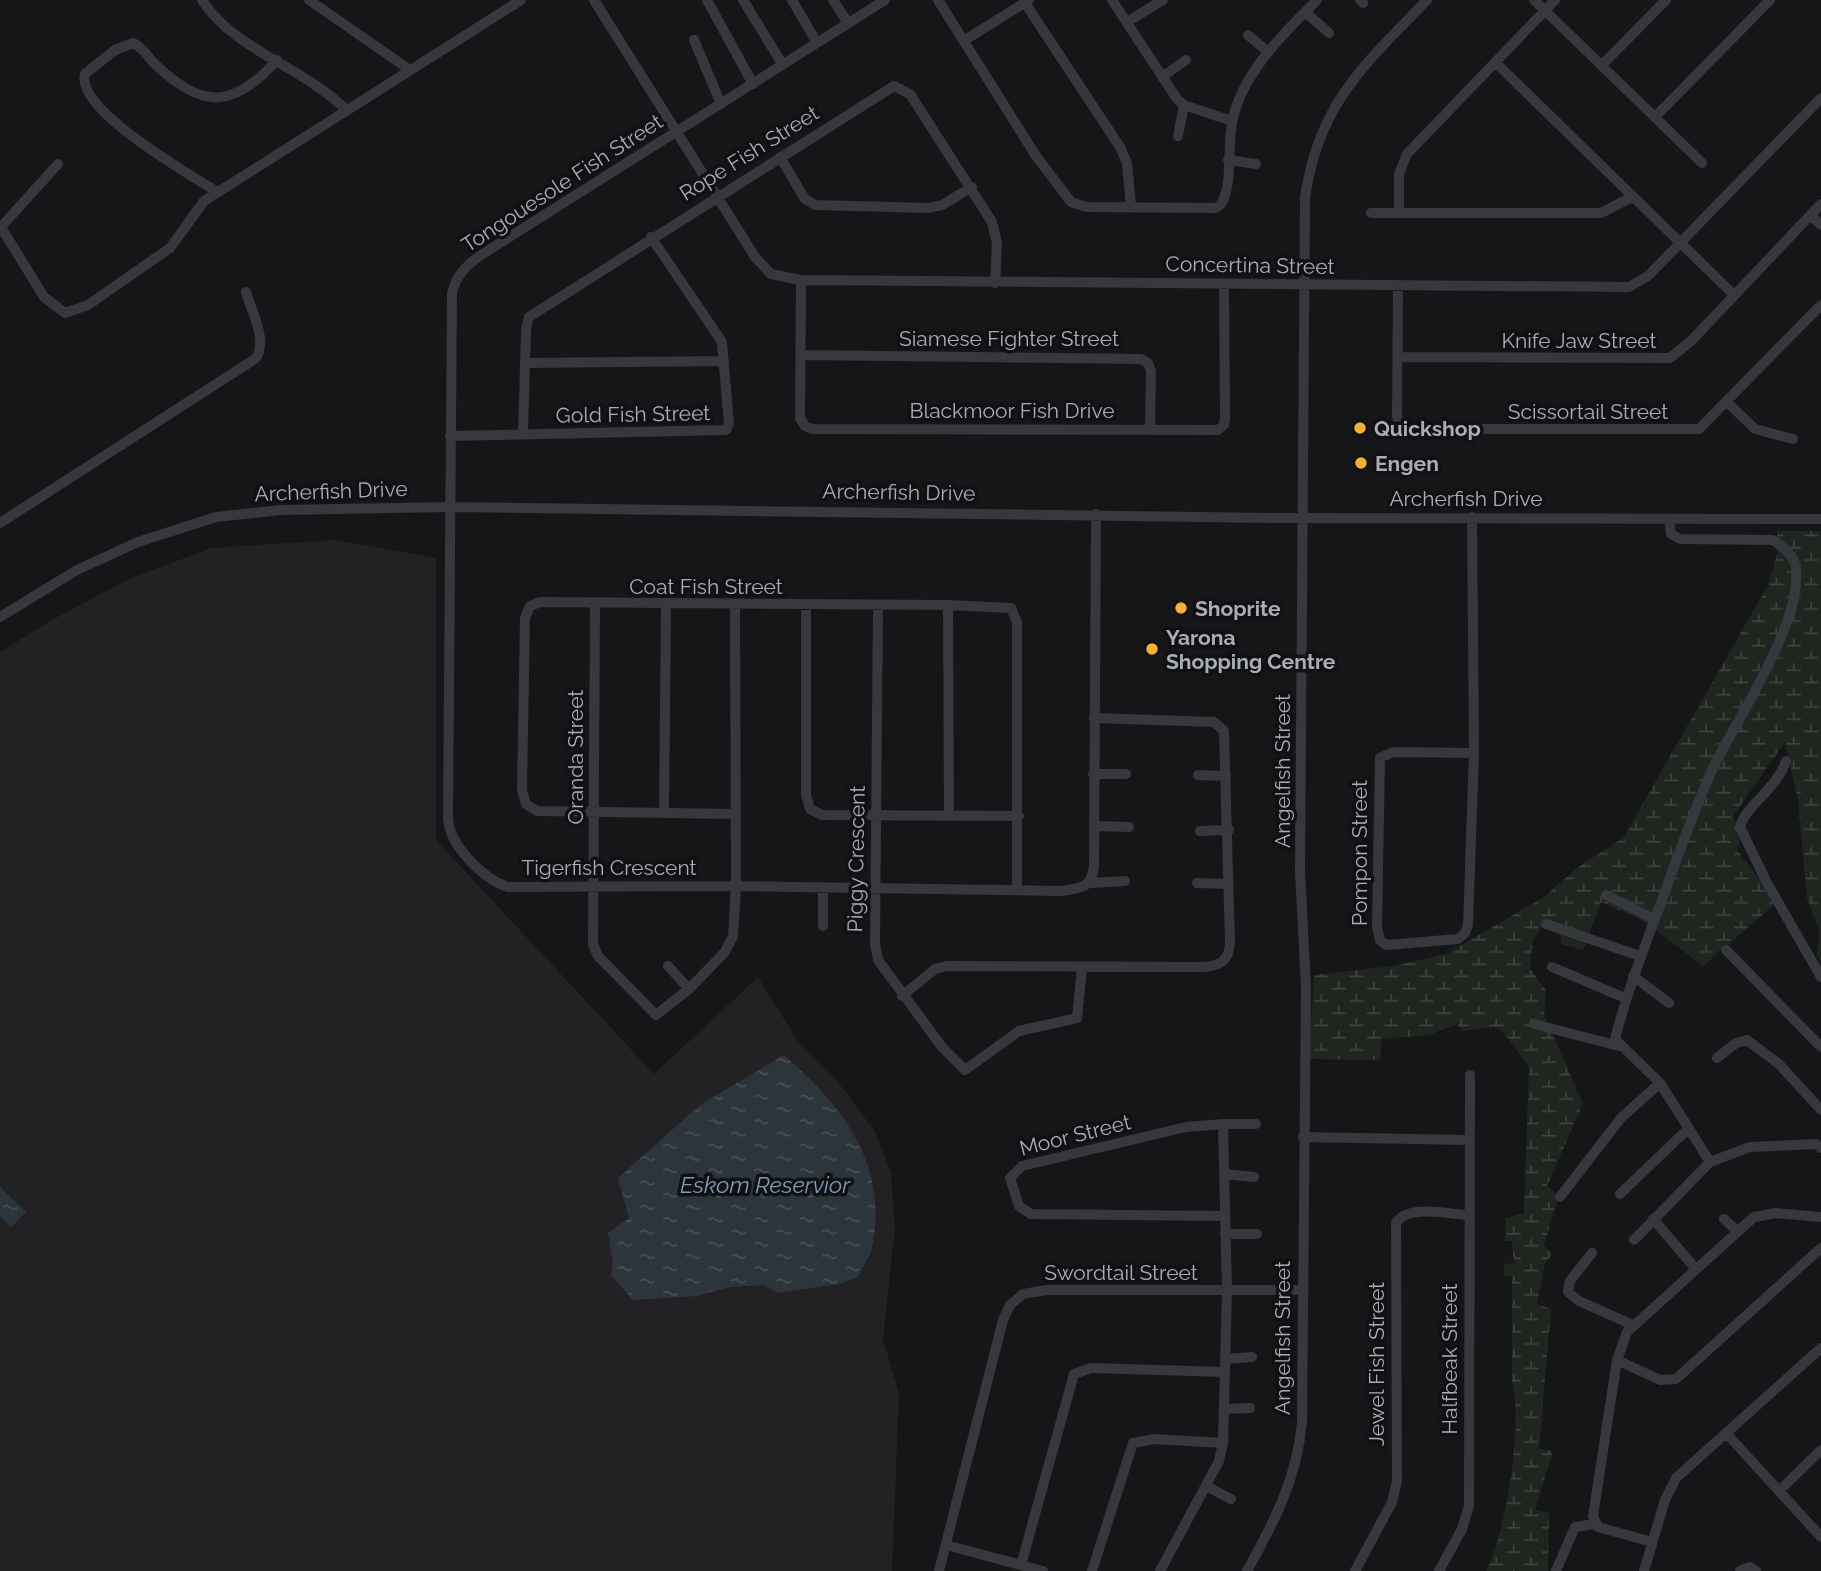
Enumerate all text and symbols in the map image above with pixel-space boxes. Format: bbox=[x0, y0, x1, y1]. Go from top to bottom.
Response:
street label: Rope Fish Street bbox=[675, 100, 823, 206]
street label: Tongouesole Fish Street bbox=[457, 109, 667, 257]
street label: Concertina Street bbox=[1165, 251, 1335, 279]
street label: Siamese Fighter Street bbox=[899, 326, 1119, 351]
street label: Knife Jaw Street bbox=[1501, 328, 1657, 353]
street label: Blackmoor Fish Drive bbox=[909, 398, 1115, 423]
street label: Scissortail Street bbox=[1508, 399, 1668, 424]
street label: Gold Fish Street bbox=[556, 400, 710, 428]
place label: Quickshop bbox=[1374, 416, 1481, 441]
marker: Quickshop bbox=[1352, 420, 1368, 436]
place label: Engen bbox=[1375, 451, 1439, 476]
marker: Engen bbox=[1353, 455, 1369, 471]
street label: Archerfish Drive bbox=[254, 476, 408, 506]
street label: Archerfish Drive bbox=[822, 478, 976, 506]
street label: Archerfish Drive bbox=[1389, 486, 1543, 511]
street label: Coat Fish Street bbox=[629, 574, 783, 599]
place label: Shoprite bbox=[1195, 596, 1281, 621]
marker: Shoprite bbox=[1173, 600, 1189, 616]
place label: Yarona Shopping Centre bbox=[1166, 625, 1336, 674]
marker: Yarona Shopping Centre bbox=[1144, 641, 1160, 657]
street label: Oranda Street bbox=[563, 690, 588, 824]
street label: Angelfish Street bbox=[1270, 694, 1295, 848]
street label: Pompon Street bbox=[1347, 780, 1372, 926]
street label: Piggy Crescent bbox=[842, 785, 870, 933]
street label: Tigerfish Crescent bbox=[521, 855, 697, 880]
street label: Moor Street bbox=[1017, 1109, 1133, 1161]
water label: Eskom Reservior bbox=[680, 1171, 851, 1198]
street label: Swordtail Street bbox=[1044, 1260, 1198, 1285]
street label: Angelfish Street bbox=[1270, 1261, 1295, 1415]
street label: Jewel Fish Street bbox=[1364, 1282, 1389, 1446]
street label: Halfbeak Street bbox=[1437, 1284, 1462, 1434]

